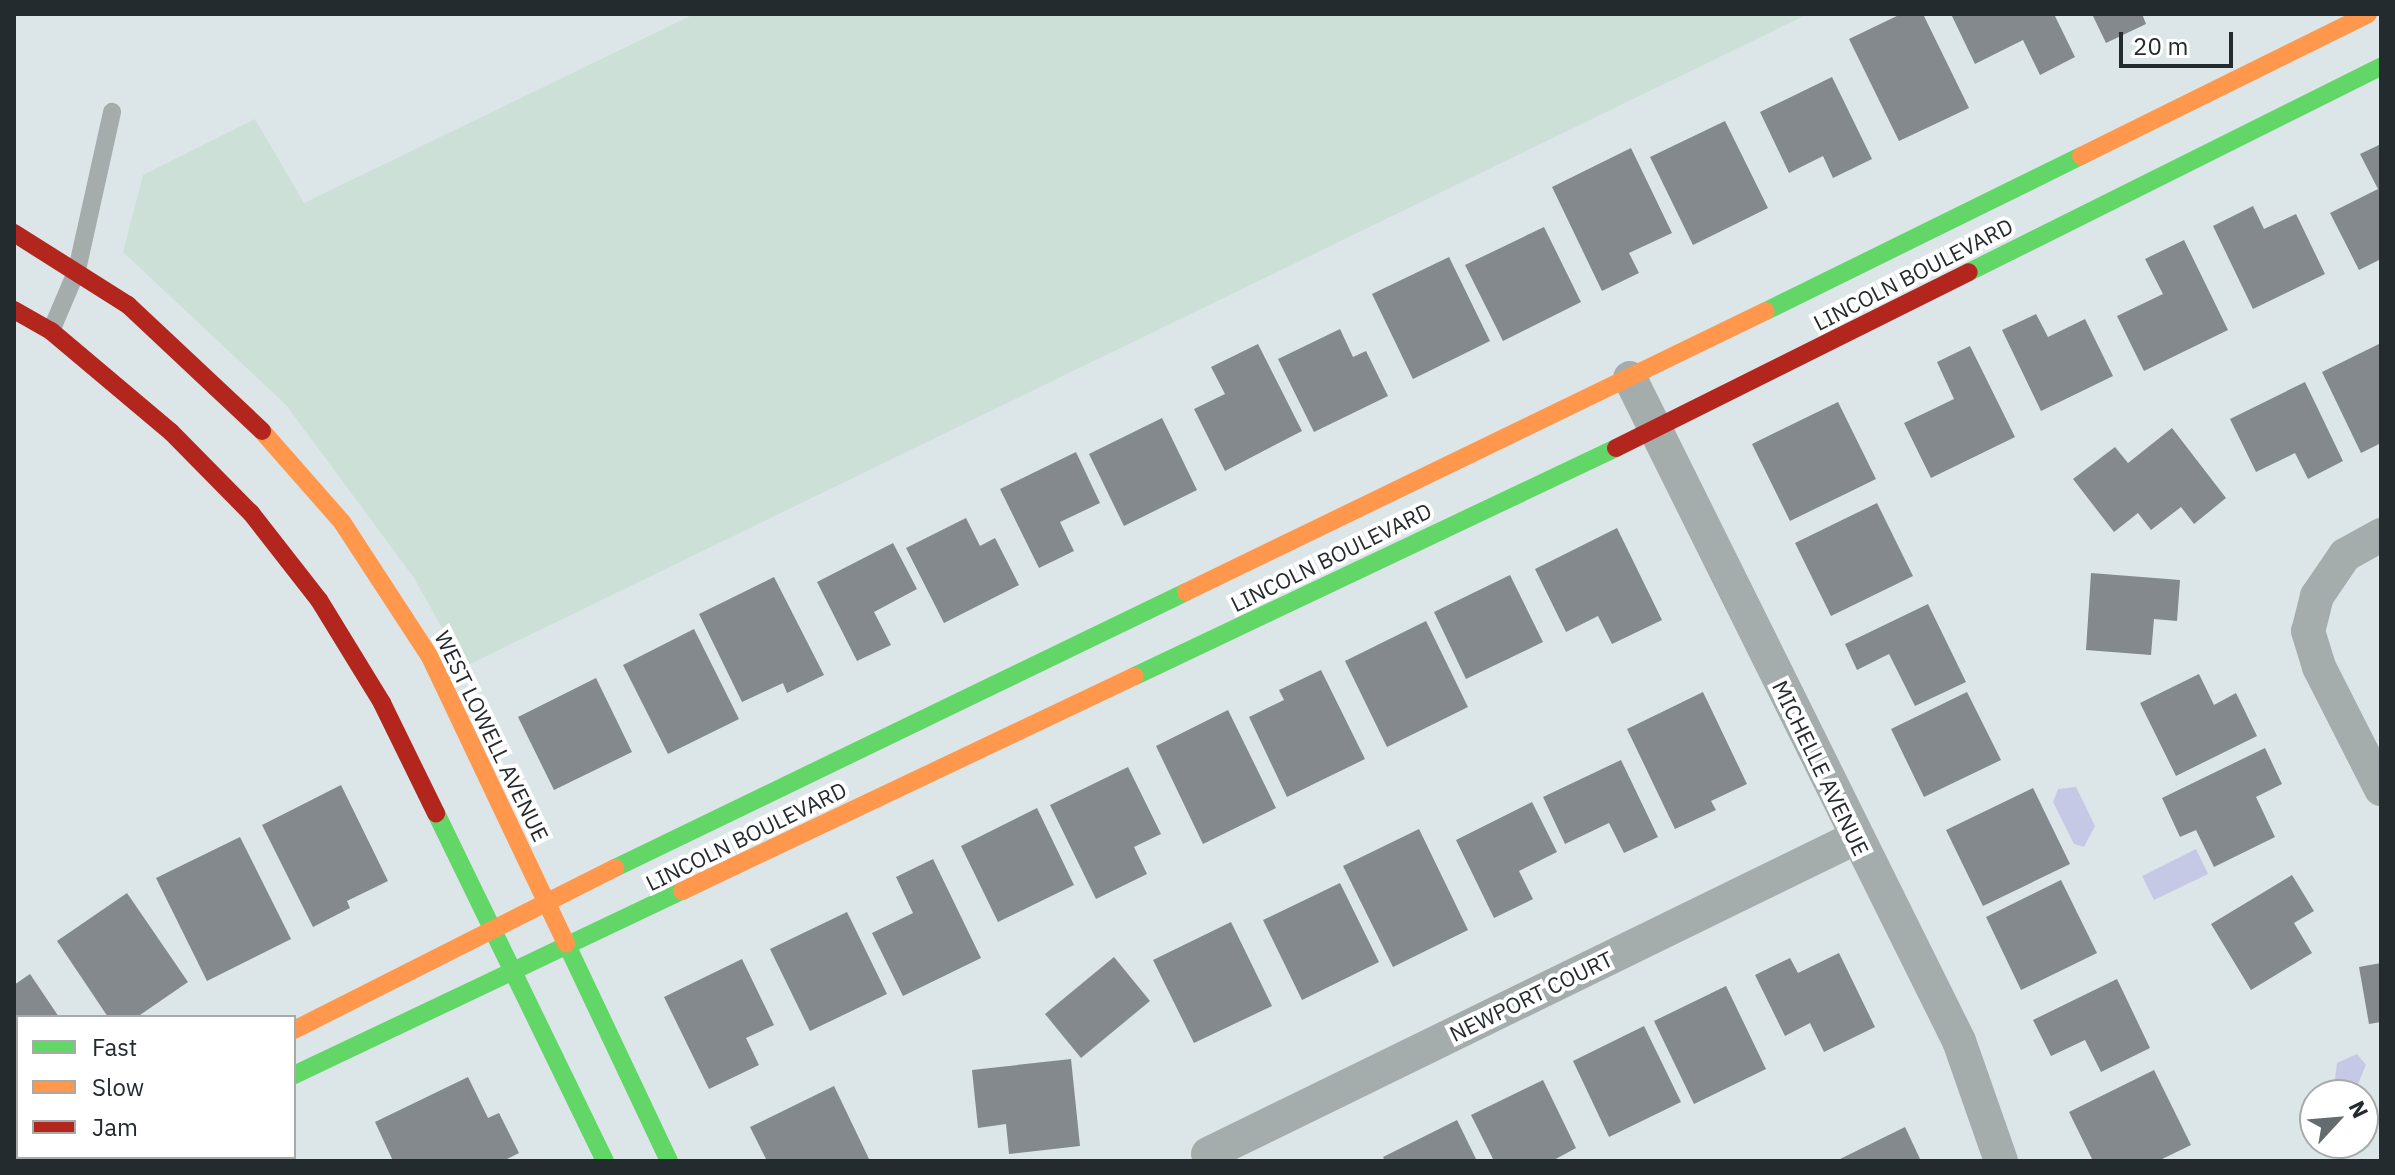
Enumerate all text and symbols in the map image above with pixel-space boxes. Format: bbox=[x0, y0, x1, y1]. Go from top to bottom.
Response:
scale bar bbox=[2123, 16, 2237, 66]
text: 20 m bbox=[2133, 30, 2188, 62]
street label: LINCOLN BOULEVARD bbox=[1809, 212, 2017, 336]
street label: LINCOLN BOULEVARD bbox=[1226, 497, 1436, 617]
street label: WEST LOWELL AVENUE bbox=[429, 626, 555, 846]
street label: MICHELLE AVENUE bbox=[1767, 676, 1875, 860]
street label: LINCOLN BOULEVARD bbox=[641, 776, 851, 896]
street label: NEWPORT COURT bbox=[1445, 945, 1617, 1047]
legend bbox=[16, 1015, 296, 1159]
text: Fast bbox=[92, 1031, 137, 1063]
text: Slow bbox=[92, 1071, 144, 1103]
north arrow bbox=[2299, 1079, 2379, 1159]
text: N bbox=[2343, 1096, 2376, 1123]
text: Jam bbox=[92, 1111, 138, 1143]

